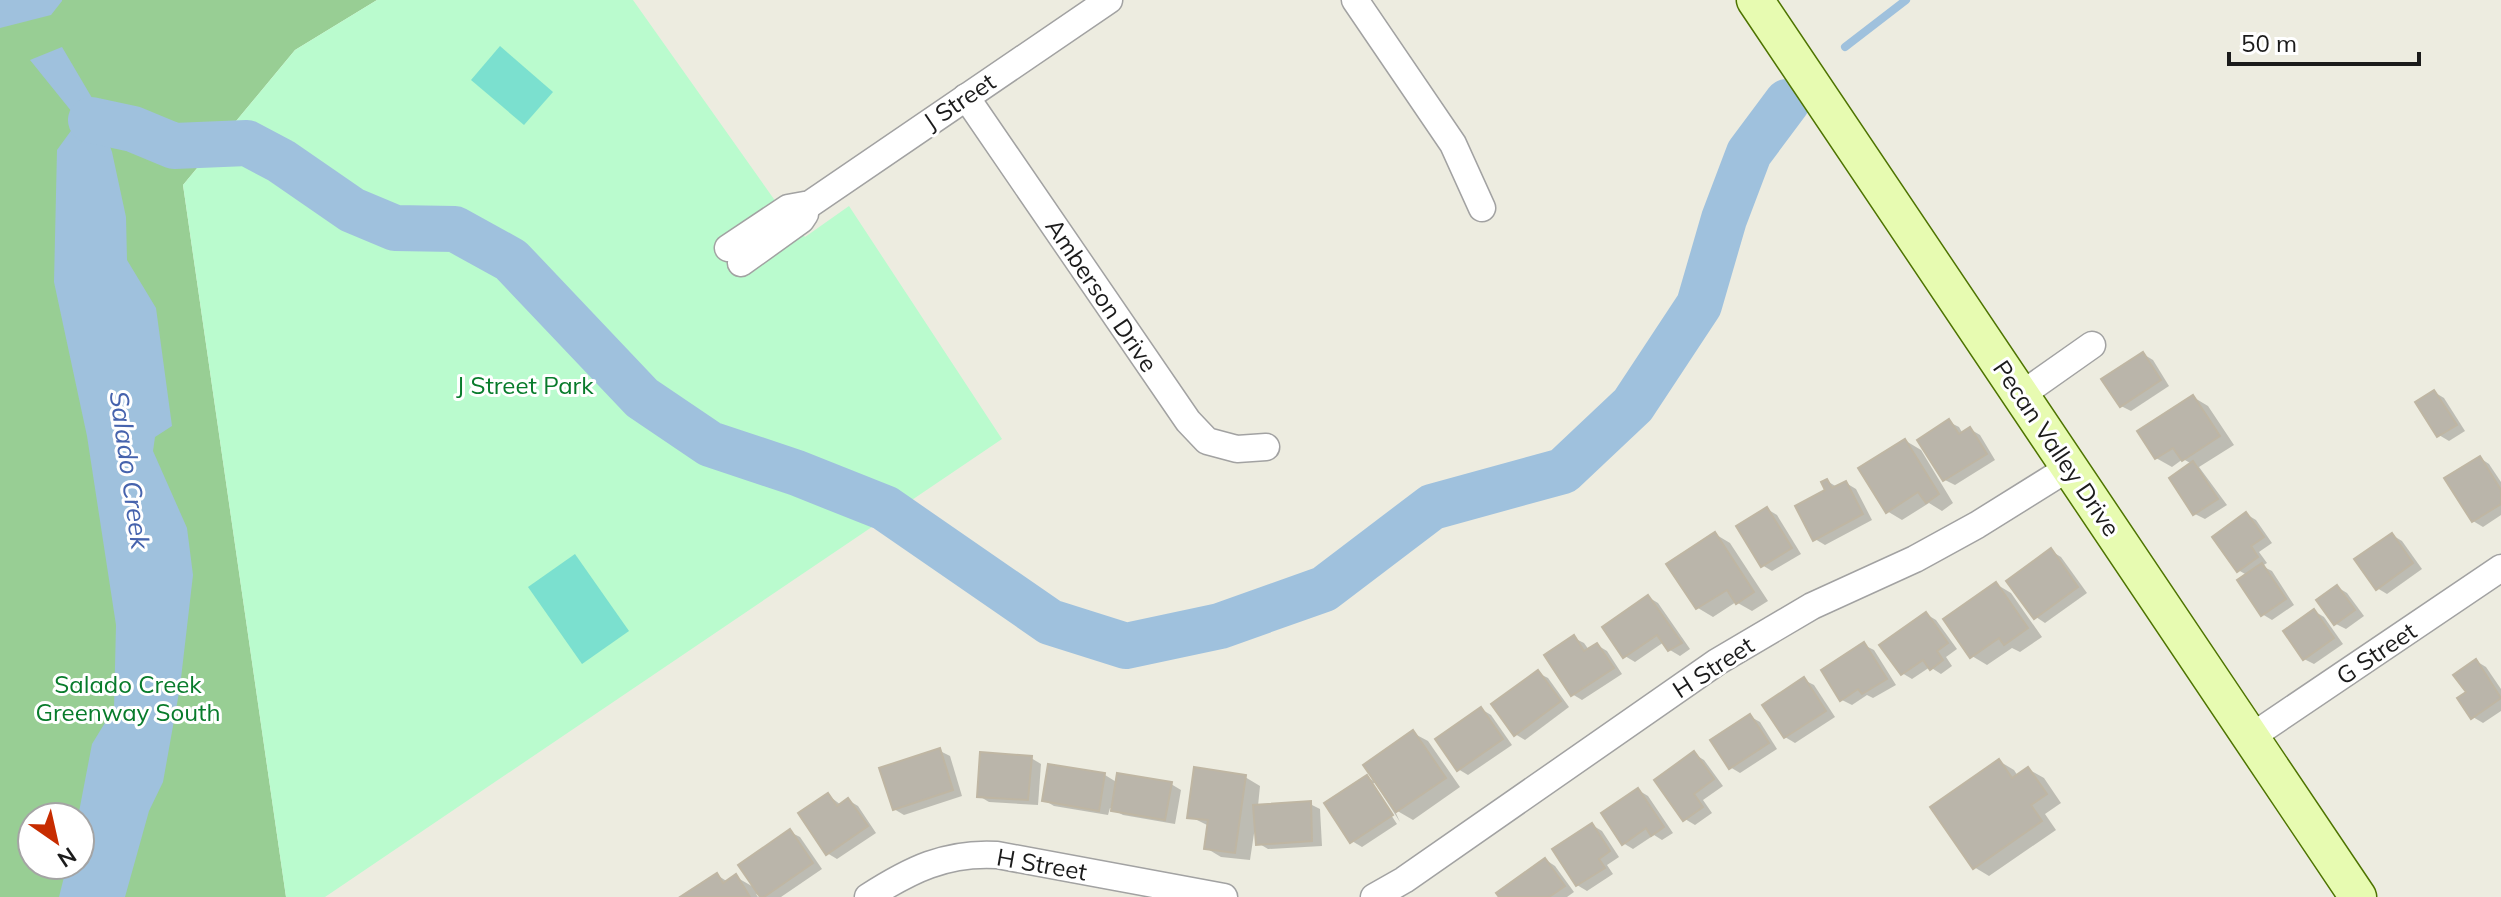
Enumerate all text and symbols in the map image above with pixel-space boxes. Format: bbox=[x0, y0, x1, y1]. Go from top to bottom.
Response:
scale bar bbox=[2229, 16, 2419, 66]
text: 50 m bbox=[2241, 28, 2297, 58]
street label: J Street bbox=[917, 66, 1001, 136]
street label: Amberson Drive bbox=[1040, 213, 1164, 377]
street label: Pecan Valley Drive bbox=[1987, 354, 2127, 542]
park label: J Street Park bbox=[456, 370, 594, 400]
water label: Salado Creek bbox=[103, 389, 158, 552]
street label: G Street bbox=[2330, 615, 2422, 691]
street label: H Street bbox=[1667, 630, 1759, 704]
park label: Salado Creek Greenway South bbox=[35, 669, 221, 727]
north arrow bbox=[16, 801, 96, 881]
text: N bbox=[52, 841, 82, 874]
street label: H Street bbox=[995, 841, 1089, 887]

